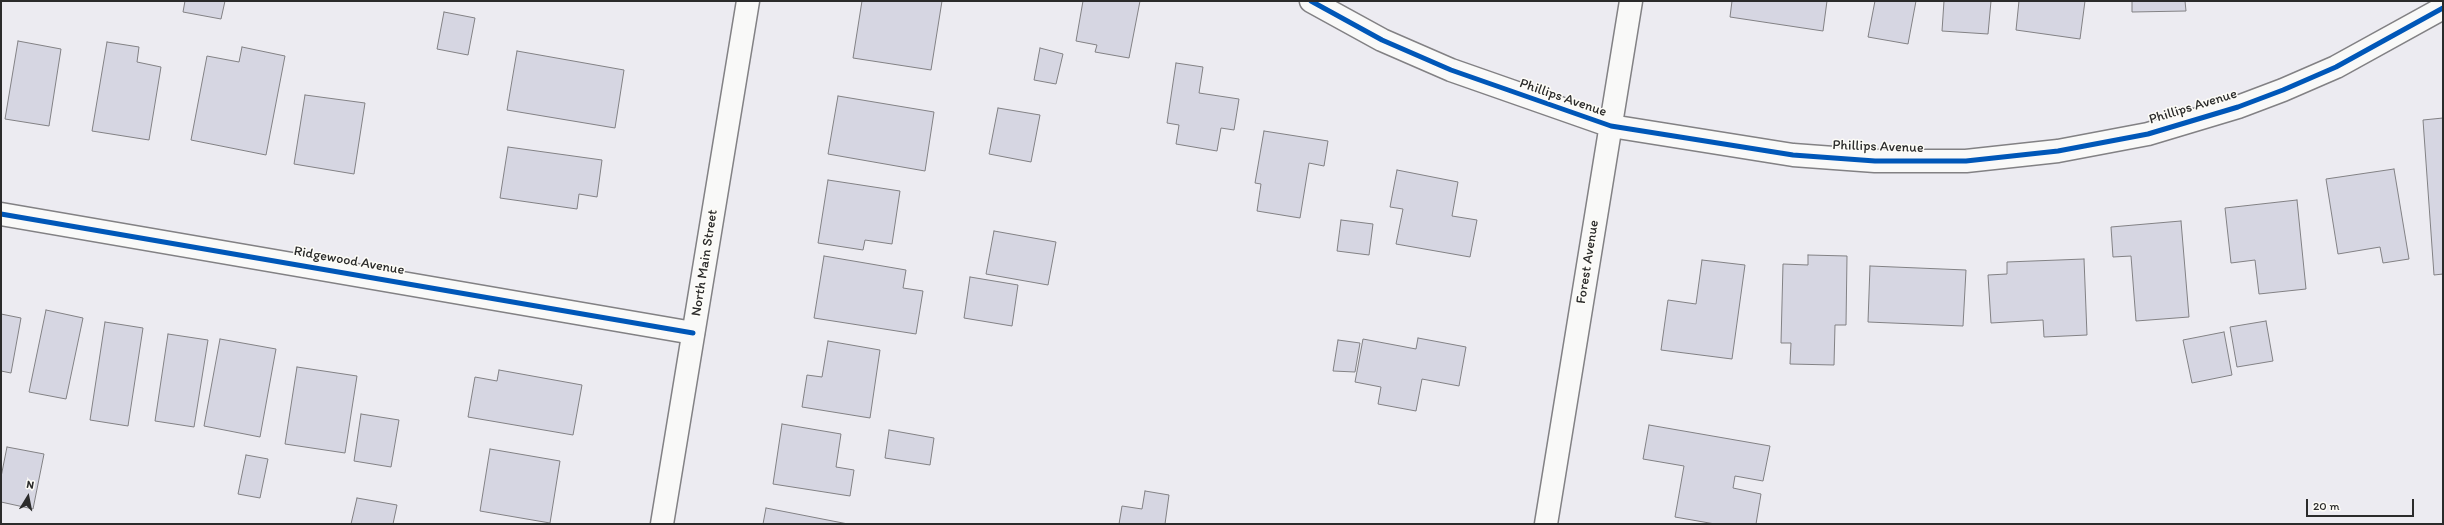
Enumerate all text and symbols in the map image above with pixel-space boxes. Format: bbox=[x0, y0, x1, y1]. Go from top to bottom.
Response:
street label: Phillips Avenue bbox=[1517, 75, 1609, 121]
street label: Phillips Avenue bbox=[2147, 86, 2239, 128]
street label: Phillips Avenue bbox=[1832, 137, 1924, 157]
street label: North Main Street bbox=[688, 208, 722, 318]
street label: Forest Avenue bbox=[1573, 219, 1603, 305]
street label: Ridgewood Avenue bbox=[292, 243, 406, 279]
north arrow bbox=[8, 477, 48, 517]
text: N bbox=[25, 478, 35, 492]
scale bar bbox=[2308, 491, 2416, 517]
text: 20 m bbox=[2313, 499, 2340, 513]

